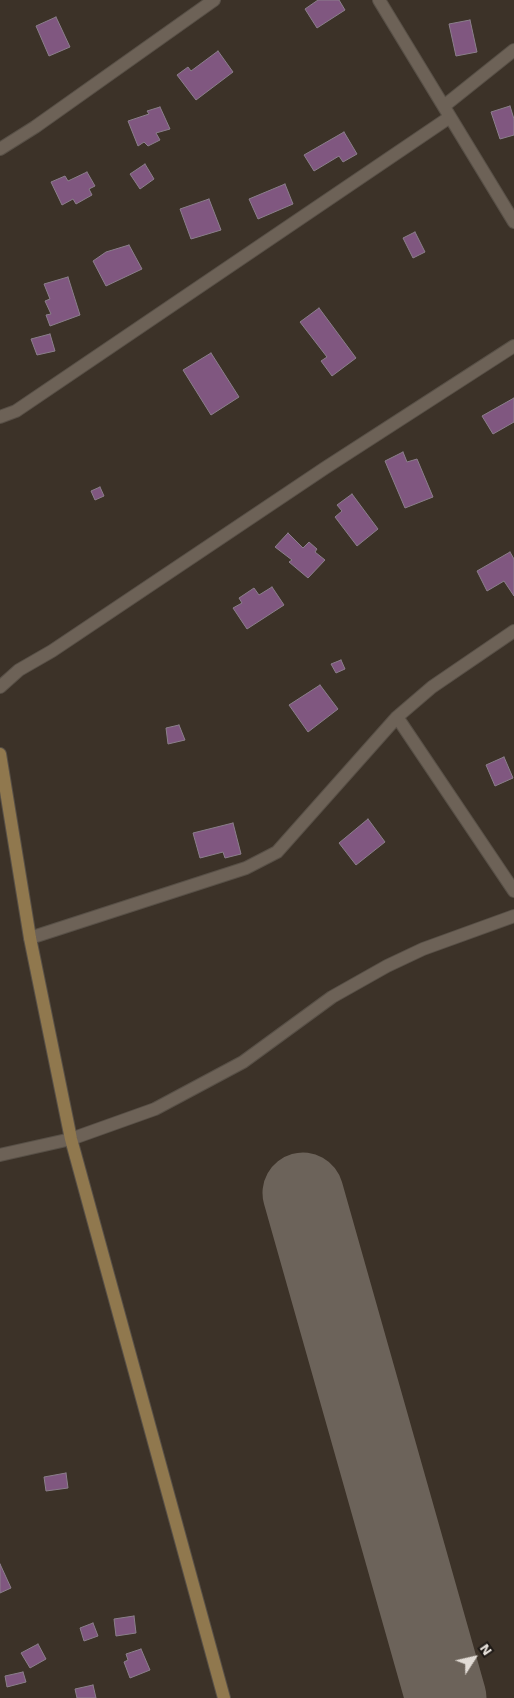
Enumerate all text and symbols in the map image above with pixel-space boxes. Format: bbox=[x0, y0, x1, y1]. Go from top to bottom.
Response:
north arrow bbox=[449, 1633, 499, 1683]
text: N bbox=[477, 1641, 496, 1658]

